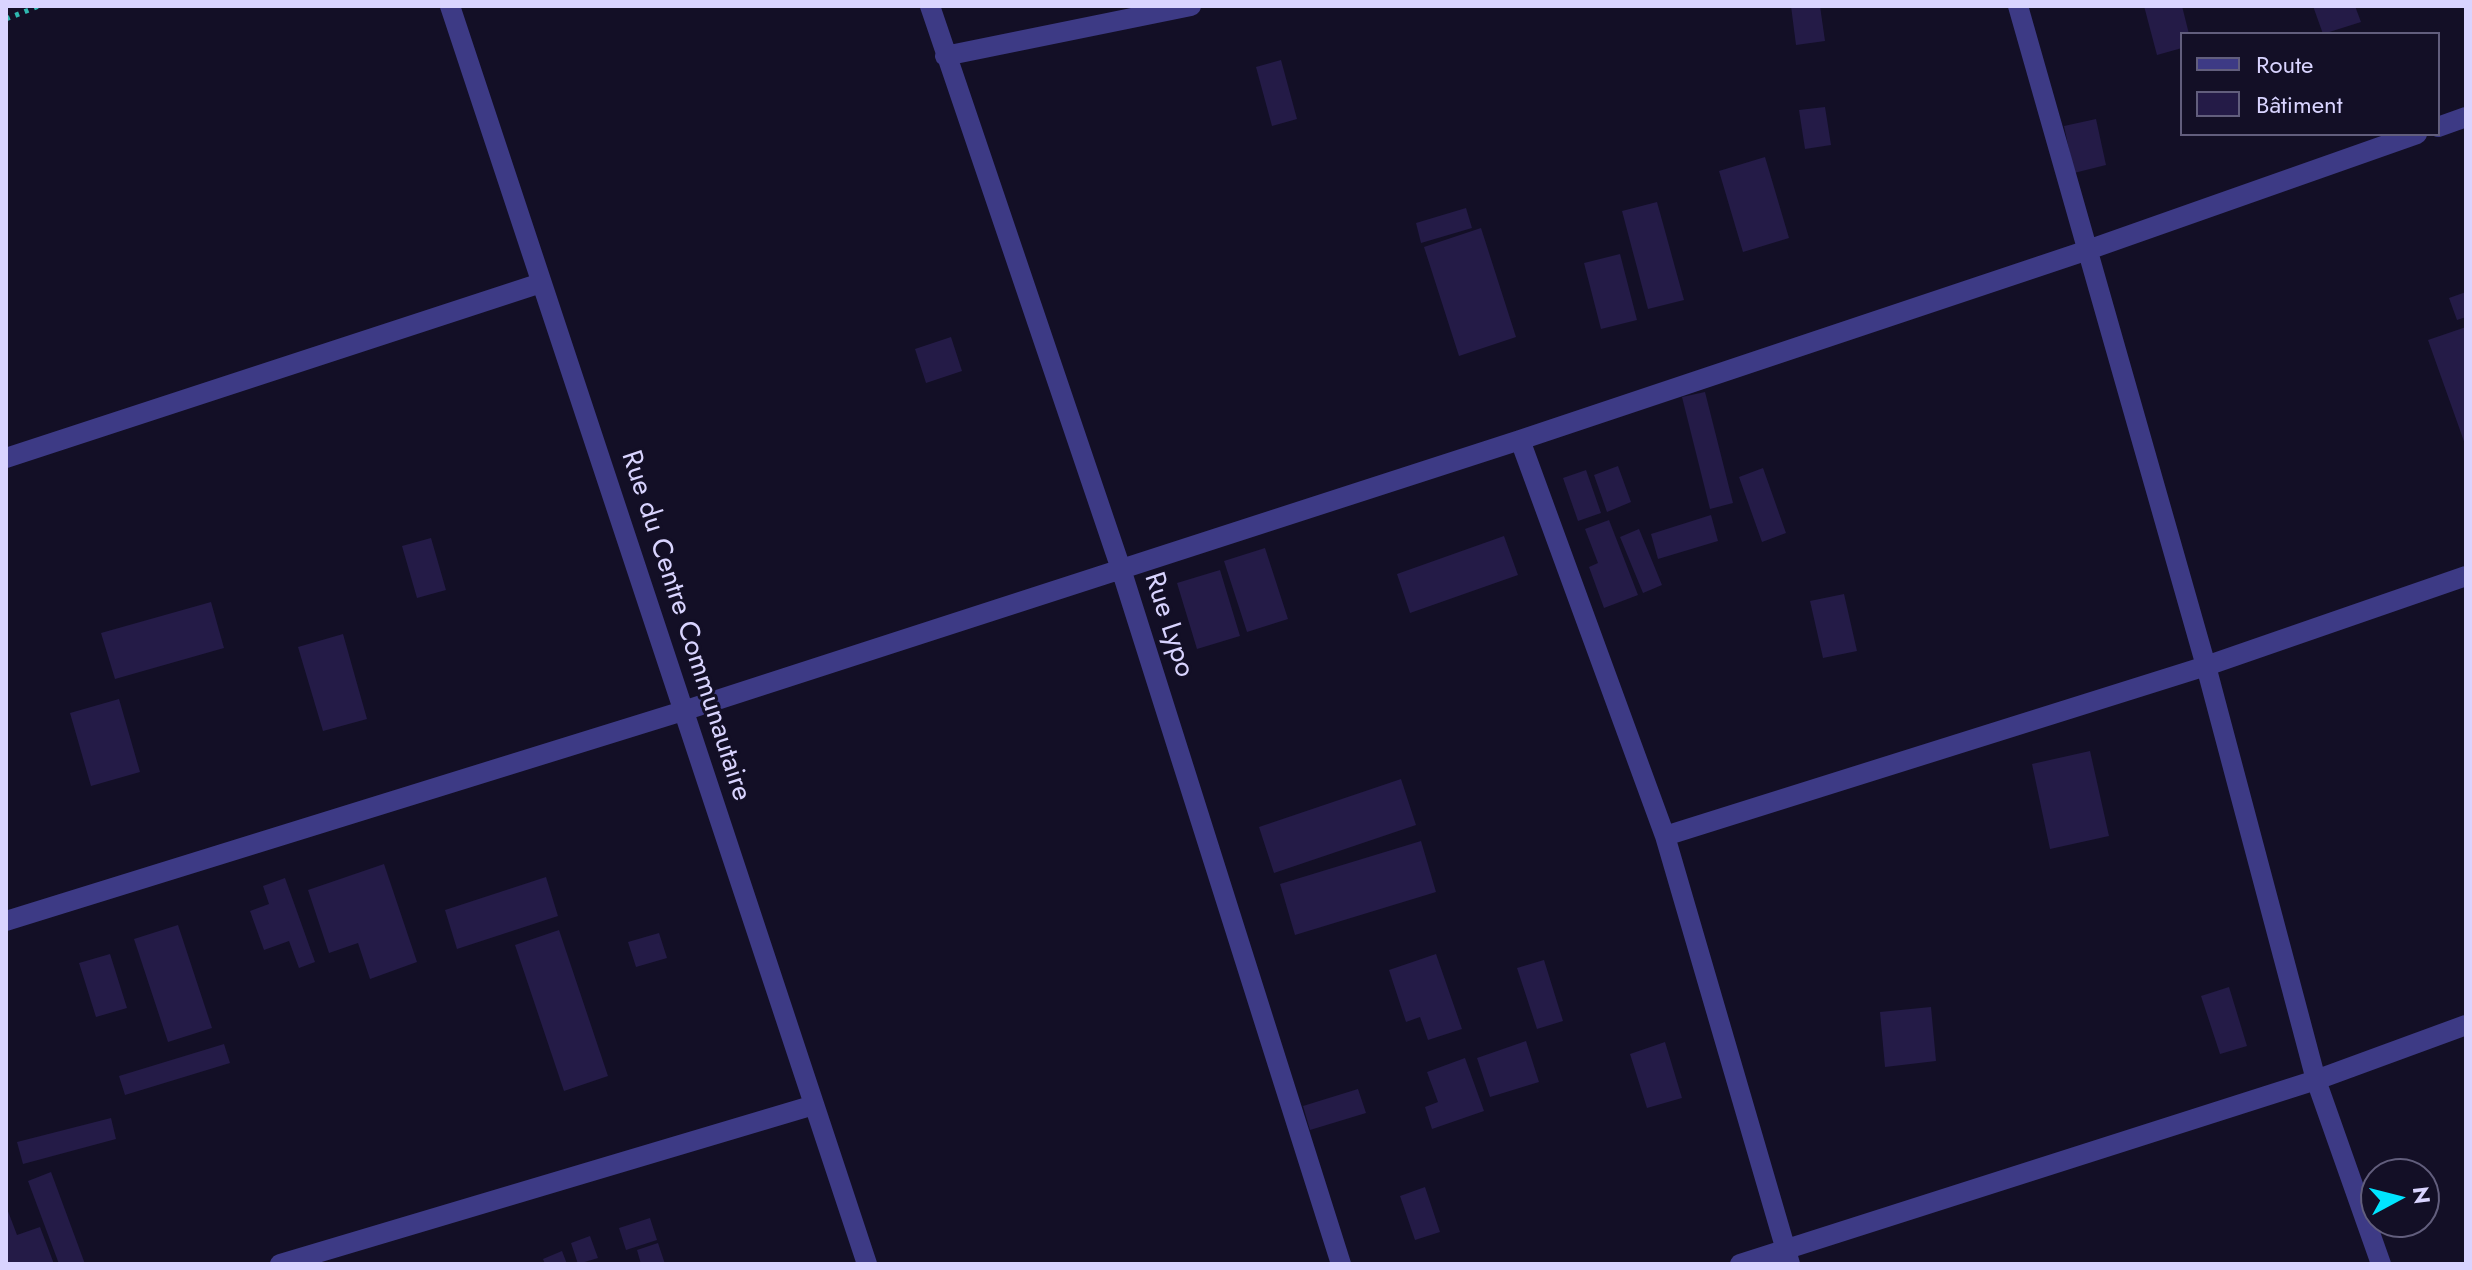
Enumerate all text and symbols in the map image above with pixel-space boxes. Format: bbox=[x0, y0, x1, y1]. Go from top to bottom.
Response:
legend bbox=[2180, 32, 2440, 136]
text: Route bbox=[2256, 47, 2313, 82]
text: Bâtiment bbox=[2256, 87, 2342, 122]
street label: Rue du Centre Communautaire bbox=[612, 447, 758, 805]
street label: Rue Lypo bbox=[1135, 568, 1201, 682]
north arrow bbox=[2360, 1158, 2440, 1238]
text: N bbox=[2405, 1185, 2439, 1206]

